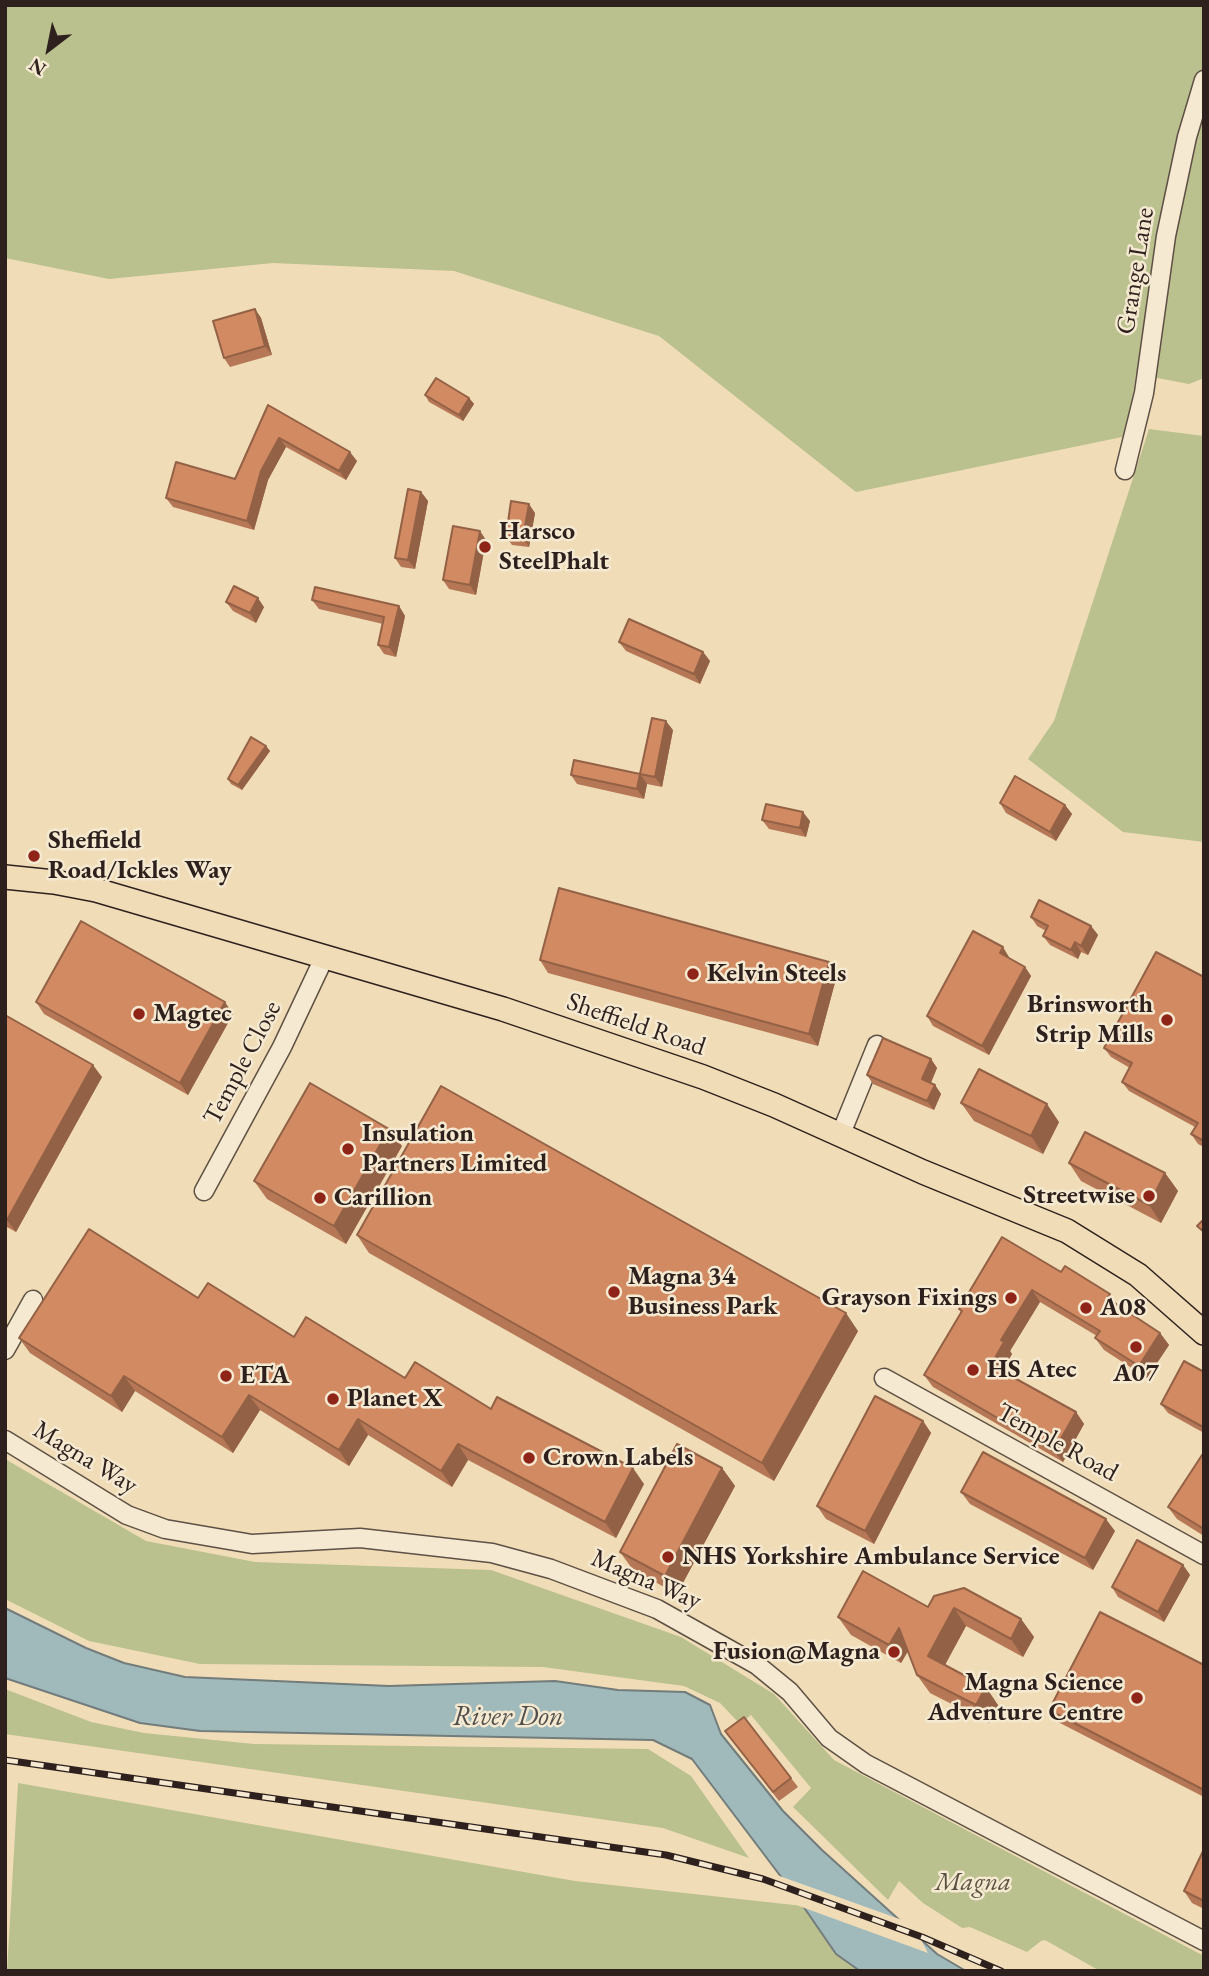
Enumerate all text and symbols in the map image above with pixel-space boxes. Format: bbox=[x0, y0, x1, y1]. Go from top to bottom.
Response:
north arrow bbox=[14, 14, 84, 84]
text: N bbox=[24, 53, 51, 82]
street label: Grange Lane bbox=[1111, 205, 1161, 337]
place label: Harsco SteelPhalt bbox=[499, 516, 609, 578]
marker: Harsco SteelPhalt bbox=[477, 539, 493, 555]
place label: Sheffield Road/Ickles Way bbox=[48, 825, 231, 886]
marker: Sheffield Road/Ickles Way bbox=[26, 848, 42, 864]
place label: Kelvin Steels bbox=[707, 958, 846, 990]
marker: Kelvin Steels bbox=[685, 966, 701, 982]
street label: Sheffield Road bbox=[562, 987, 710, 1063]
place label: Brinsworth Strip Mills bbox=[1027, 989, 1153, 1050]
street label: Temple Close bbox=[197, 996, 289, 1130]
place label: Magtec bbox=[153, 998, 232, 1030]
marker: Magtec bbox=[131, 1006, 147, 1022]
marker: Brinsworth Strip Mills bbox=[1159, 1012, 1175, 1028]
place label: Insulation Partners Limited bbox=[362, 1118, 547, 1180]
marker: Insulation Partners Limited bbox=[340, 1141, 356, 1157]
place label: Streetwise bbox=[1023, 1180, 1135, 1212]
place label: Carillion bbox=[334, 1182, 432, 1214]
marker: Streetwise bbox=[1141, 1188, 1157, 1204]
marker: Carillion bbox=[312, 1190, 328, 1206]
place label: Magna 34 Business Park bbox=[628, 1261, 778, 1322]
place label: Grayson Fixings bbox=[822, 1282, 997, 1314]
marker: Magna 34 Business Park bbox=[606, 1284, 622, 1300]
marker: Grayson Fixings bbox=[1003, 1290, 1019, 1306]
place label: A08 bbox=[1100, 1292, 1146, 1324]
marker: A08 bbox=[1078, 1300, 1094, 1316]
marker: A07 bbox=[1128, 1339, 1144, 1355]
place label: HS Atec bbox=[987, 1354, 1077, 1386]
place label: A07 bbox=[1113, 1358, 1159, 1390]
place label: ETA bbox=[240, 1360, 290, 1392]
marker: HS Atec bbox=[965, 1362, 981, 1378]
marker: ETA bbox=[218, 1368, 234, 1384]
place label: Planet X bbox=[347, 1383, 443, 1415]
marker: Planet X bbox=[325, 1391, 341, 1407]
street label: Temple Road bbox=[991, 1397, 1123, 1489]
street label: Magna Way bbox=[27, 1415, 143, 1501]
place label: Crown Labels bbox=[543, 1442, 693, 1474]
marker: Crown Labels bbox=[521, 1450, 537, 1466]
place label: NHS Yorkshire Ambulance Service bbox=[682, 1541, 1060, 1573]
street label: Magna Way bbox=[586, 1543, 706, 1617]
marker: NHS Yorkshire Ambulance Service bbox=[660, 1549, 676, 1565]
place label: Fusion@Magna bbox=[713, 1636, 880, 1668]
marker: Fusion@Magna bbox=[886, 1644, 902, 1660]
place label: Magna Science Adventure Centre bbox=[927, 1667, 1123, 1728]
marker: Magna Science Adventure Centre bbox=[1129, 1690, 1145, 1706]
water label: River Don bbox=[452, 1700, 564, 1734]
park label: Magna bbox=[935, 1867, 1011, 1899]

